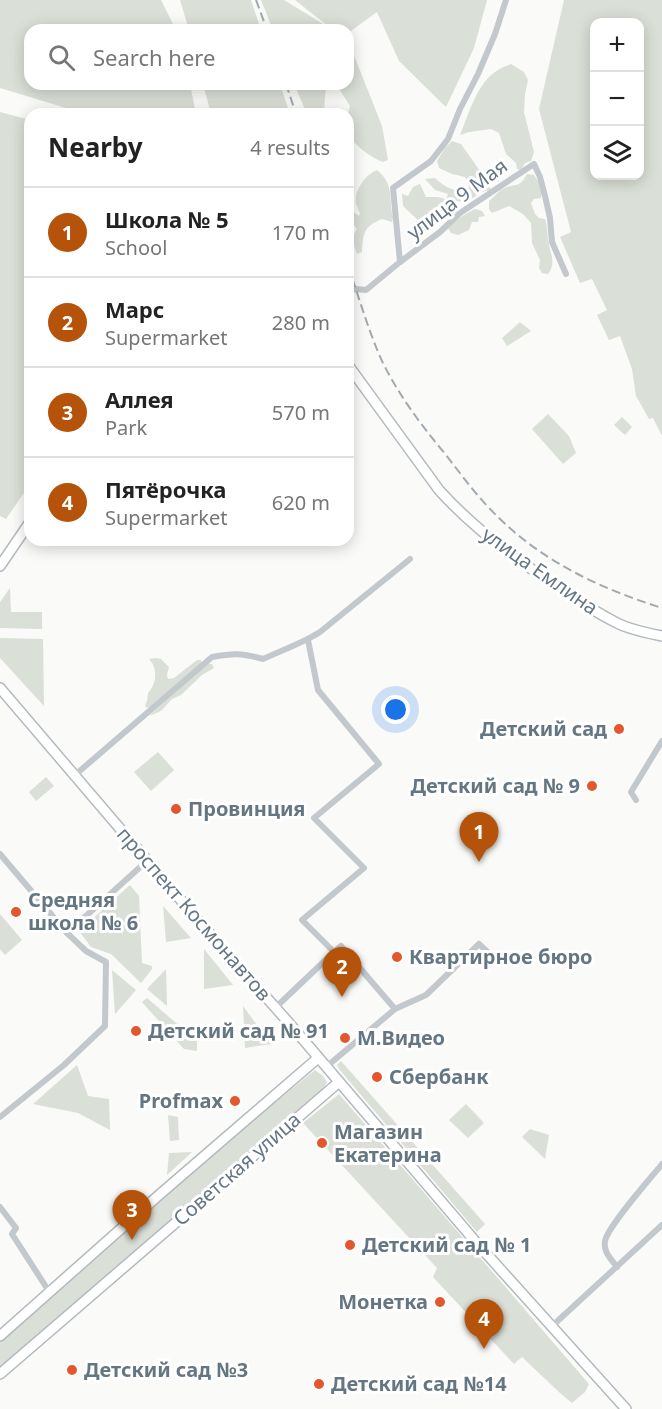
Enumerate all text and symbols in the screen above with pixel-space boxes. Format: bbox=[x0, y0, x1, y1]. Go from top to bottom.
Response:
map controls bbox=[590, 18, 644, 180]
button: + bbox=[590, 18, 644, 72]
search box bbox=[24, 24, 354, 90]
icon: search bbox=[45, 41, 78, 74]
text: Search here bbox=[93, 42, 215, 72]
button: − bbox=[590, 72, 644, 126]
button: layers bbox=[590, 126, 644, 180]
text: Nearby bbox=[48, 129, 143, 165]
text: 4 results bbox=[250, 134, 330, 161]
street label: улица 9 Мая bbox=[401, 152, 512, 245]
text: Школа № 5 bbox=[105, 204, 229, 234]
text: 1 bbox=[62, 219, 73, 246]
text: 170 m bbox=[272, 219, 330, 246]
text: School bbox=[105, 234, 167, 261]
text: Марс bbox=[105, 294, 164, 324]
text: 2 bbox=[62, 309, 73, 336]
text: 280 m bbox=[272, 309, 330, 336]
text: Supermarket bbox=[105, 324, 228, 351]
text: Аллея bbox=[105, 384, 174, 414]
text: 3 bbox=[62, 399, 73, 426]
text: 570 m bbox=[272, 399, 330, 426]
text: Park bbox=[105, 414, 147, 441]
text: Пятёрочка bbox=[105, 474, 226, 504]
text: 4 bbox=[62, 489, 73, 516]
text: 620 m bbox=[272, 489, 330, 516]
text: Supermarket bbox=[105, 504, 228, 531]
street label: улица Емлина bbox=[477, 521, 604, 621]
your location bbox=[381, 695, 410, 724]
place label: Детский сад bbox=[480, 715, 607, 742]
marker: Детский сад bbox=[612, 722, 626, 736]
place label: Детский сад № 9 bbox=[411, 772, 580, 799]
marker: Детский сад № 9 bbox=[585, 779, 599, 793]
place label: Провинция bbox=[188, 795, 305, 822]
marker: Провинция bbox=[169, 802, 183, 816]
pin: 1 bbox=[460, 812, 498, 862]
street label: проспект Космонавтов bbox=[111, 821, 277, 1006]
place label: Средняя школа № 6 bbox=[28, 886, 138, 936]
marker: Средняя школа № 6 bbox=[9, 905, 23, 919]
place label: Квартирное бюро bbox=[409, 943, 593, 970]
pin: 2 bbox=[322, 948, 362, 997]
marker: Квартирное бюро bbox=[390, 950, 404, 964]
place label: Детский сад № 91 bbox=[148, 1017, 329, 1044]
marker: Детский сад № 91 bbox=[129, 1024, 143, 1038]
place label: М.Видео bbox=[357, 1024, 445, 1051]
marker: М.Видео bbox=[338, 1031, 352, 1045]
place label: Сбербанк bbox=[389, 1063, 489, 1090]
marker: Сбербанк bbox=[370, 1070, 384, 1084]
place label: Profmax bbox=[139, 1087, 223, 1114]
marker: Profmax bbox=[228, 1094, 242, 1108]
street label: Советская улица bbox=[167, 1106, 306, 1231]
place label: Магазин Екатерина bbox=[334, 1118, 442, 1168]
marker: Магазин Екатерина bbox=[315, 1136, 329, 1150]
pin: 3 bbox=[112, 1190, 152, 1240]
place label: Детский сад № 1 bbox=[362, 1231, 531, 1258]
marker: Детский сад № 1 bbox=[343, 1238, 357, 1252]
place label: Монетка bbox=[338, 1288, 428, 1315]
marker: Монетка bbox=[433, 1295, 447, 1309]
pin: 4 bbox=[464, 1300, 504, 1349]
place label: Детский сад №3 bbox=[84, 1356, 248, 1383]
marker: Детский сад №3 bbox=[65, 1363, 79, 1377]
place label: Детский сад №14 bbox=[331, 1370, 507, 1397]
marker: Детский сад №14 bbox=[312, 1377, 326, 1391]

